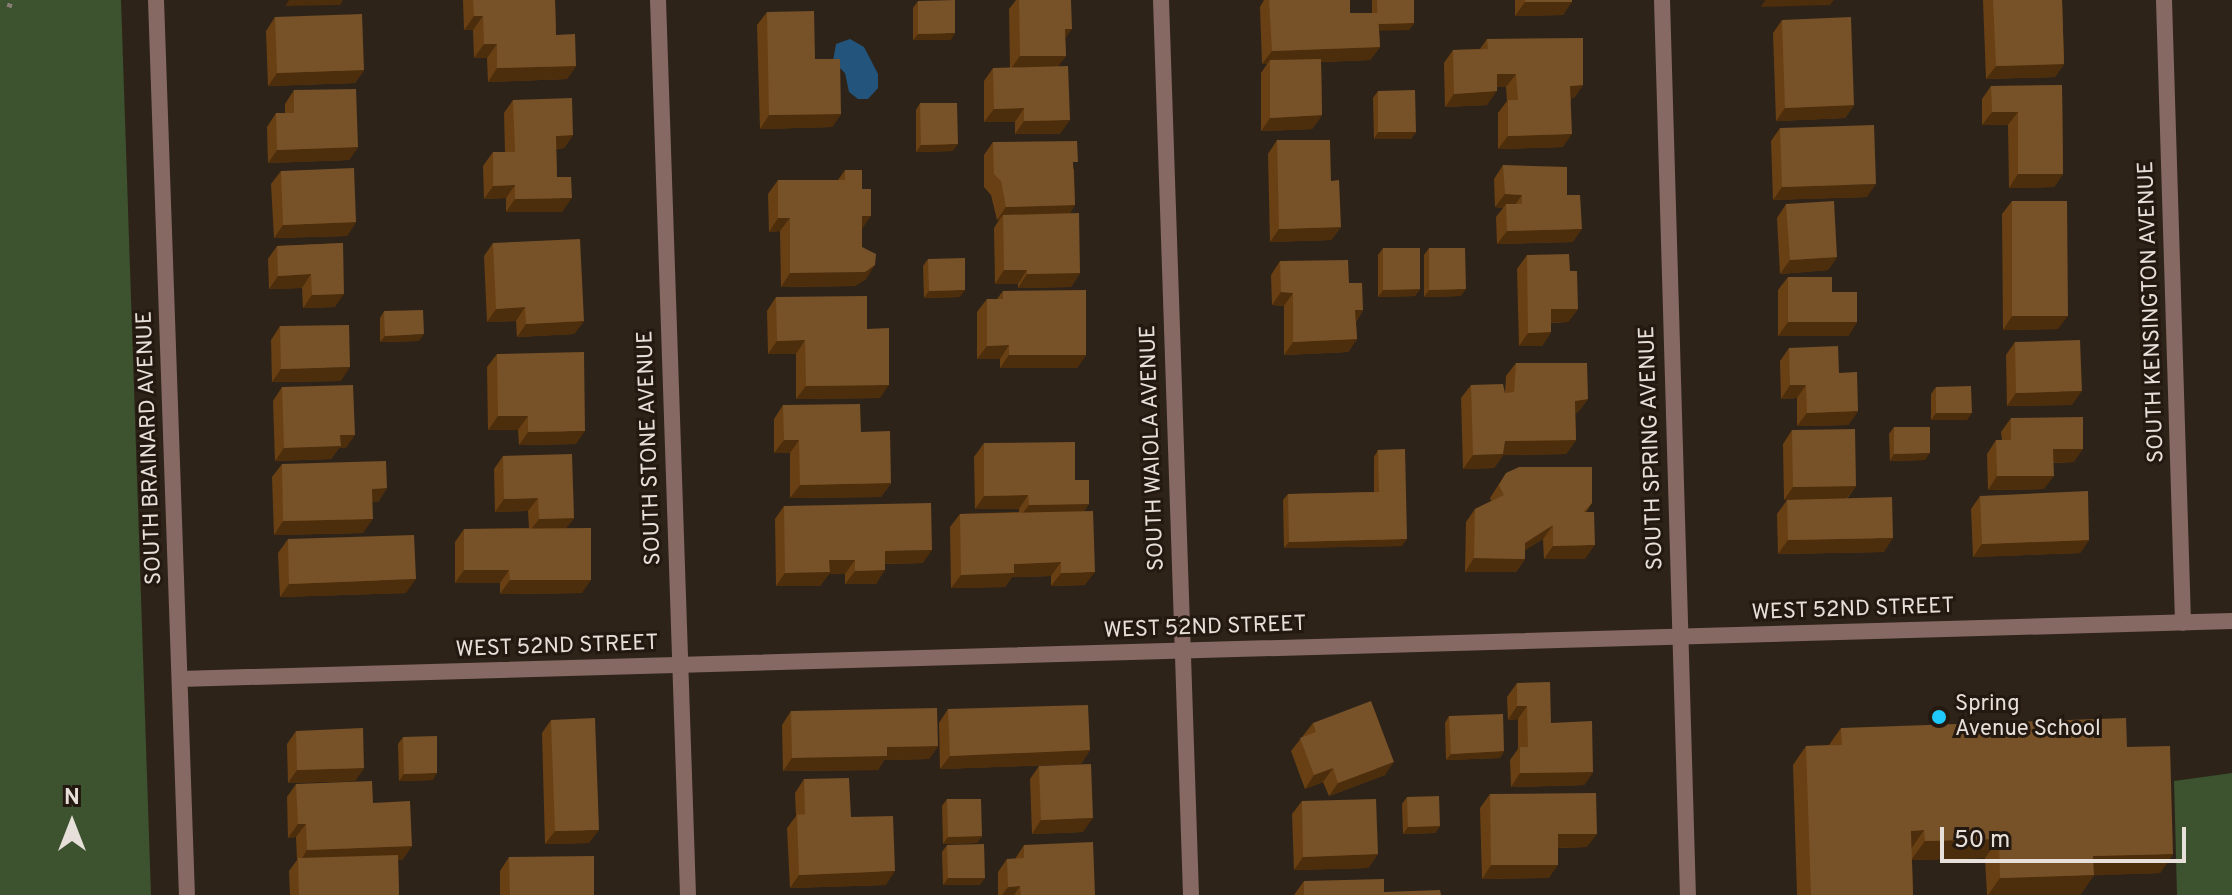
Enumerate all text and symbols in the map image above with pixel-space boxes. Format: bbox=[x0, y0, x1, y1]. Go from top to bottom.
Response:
street label: SOUTH KENSINGTON AVENUE bbox=[2134, 160, 2170, 464]
street label: SOUTH BRAINARD AVENUE bbox=[132, 310, 168, 586]
street label: SOUTH WAIOLA AVENUE bbox=[1135, 323, 1171, 573]
street label: SOUTH SPRING AVENUE bbox=[1635, 325, 1669, 571]
street label: SOUTH STONE AVENUE bbox=[633, 330, 667, 566]
street label: WEST 52ND STREET bbox=[1751, 593, 1955, 627]
street label: WEST 52ND STREET bbox=[1103, 611, 1307, 645]
street label: WEST 52ND STREET bbox=[455, 630, 659, 664]
place label: Spring Avenue School bbox=[1955, 691, 2101, 742]
marker: Spring Avenue School bbox=[1930, 708, 1948, 726]
north arrow bbox=[32, 783, 112, 863]
text: N bbox=[64, 785, 80, 812]
scale bar bbox=[1944, 811, 2190, 861]
text: 50 m bbox=[1954, 826, 2010, 856]

